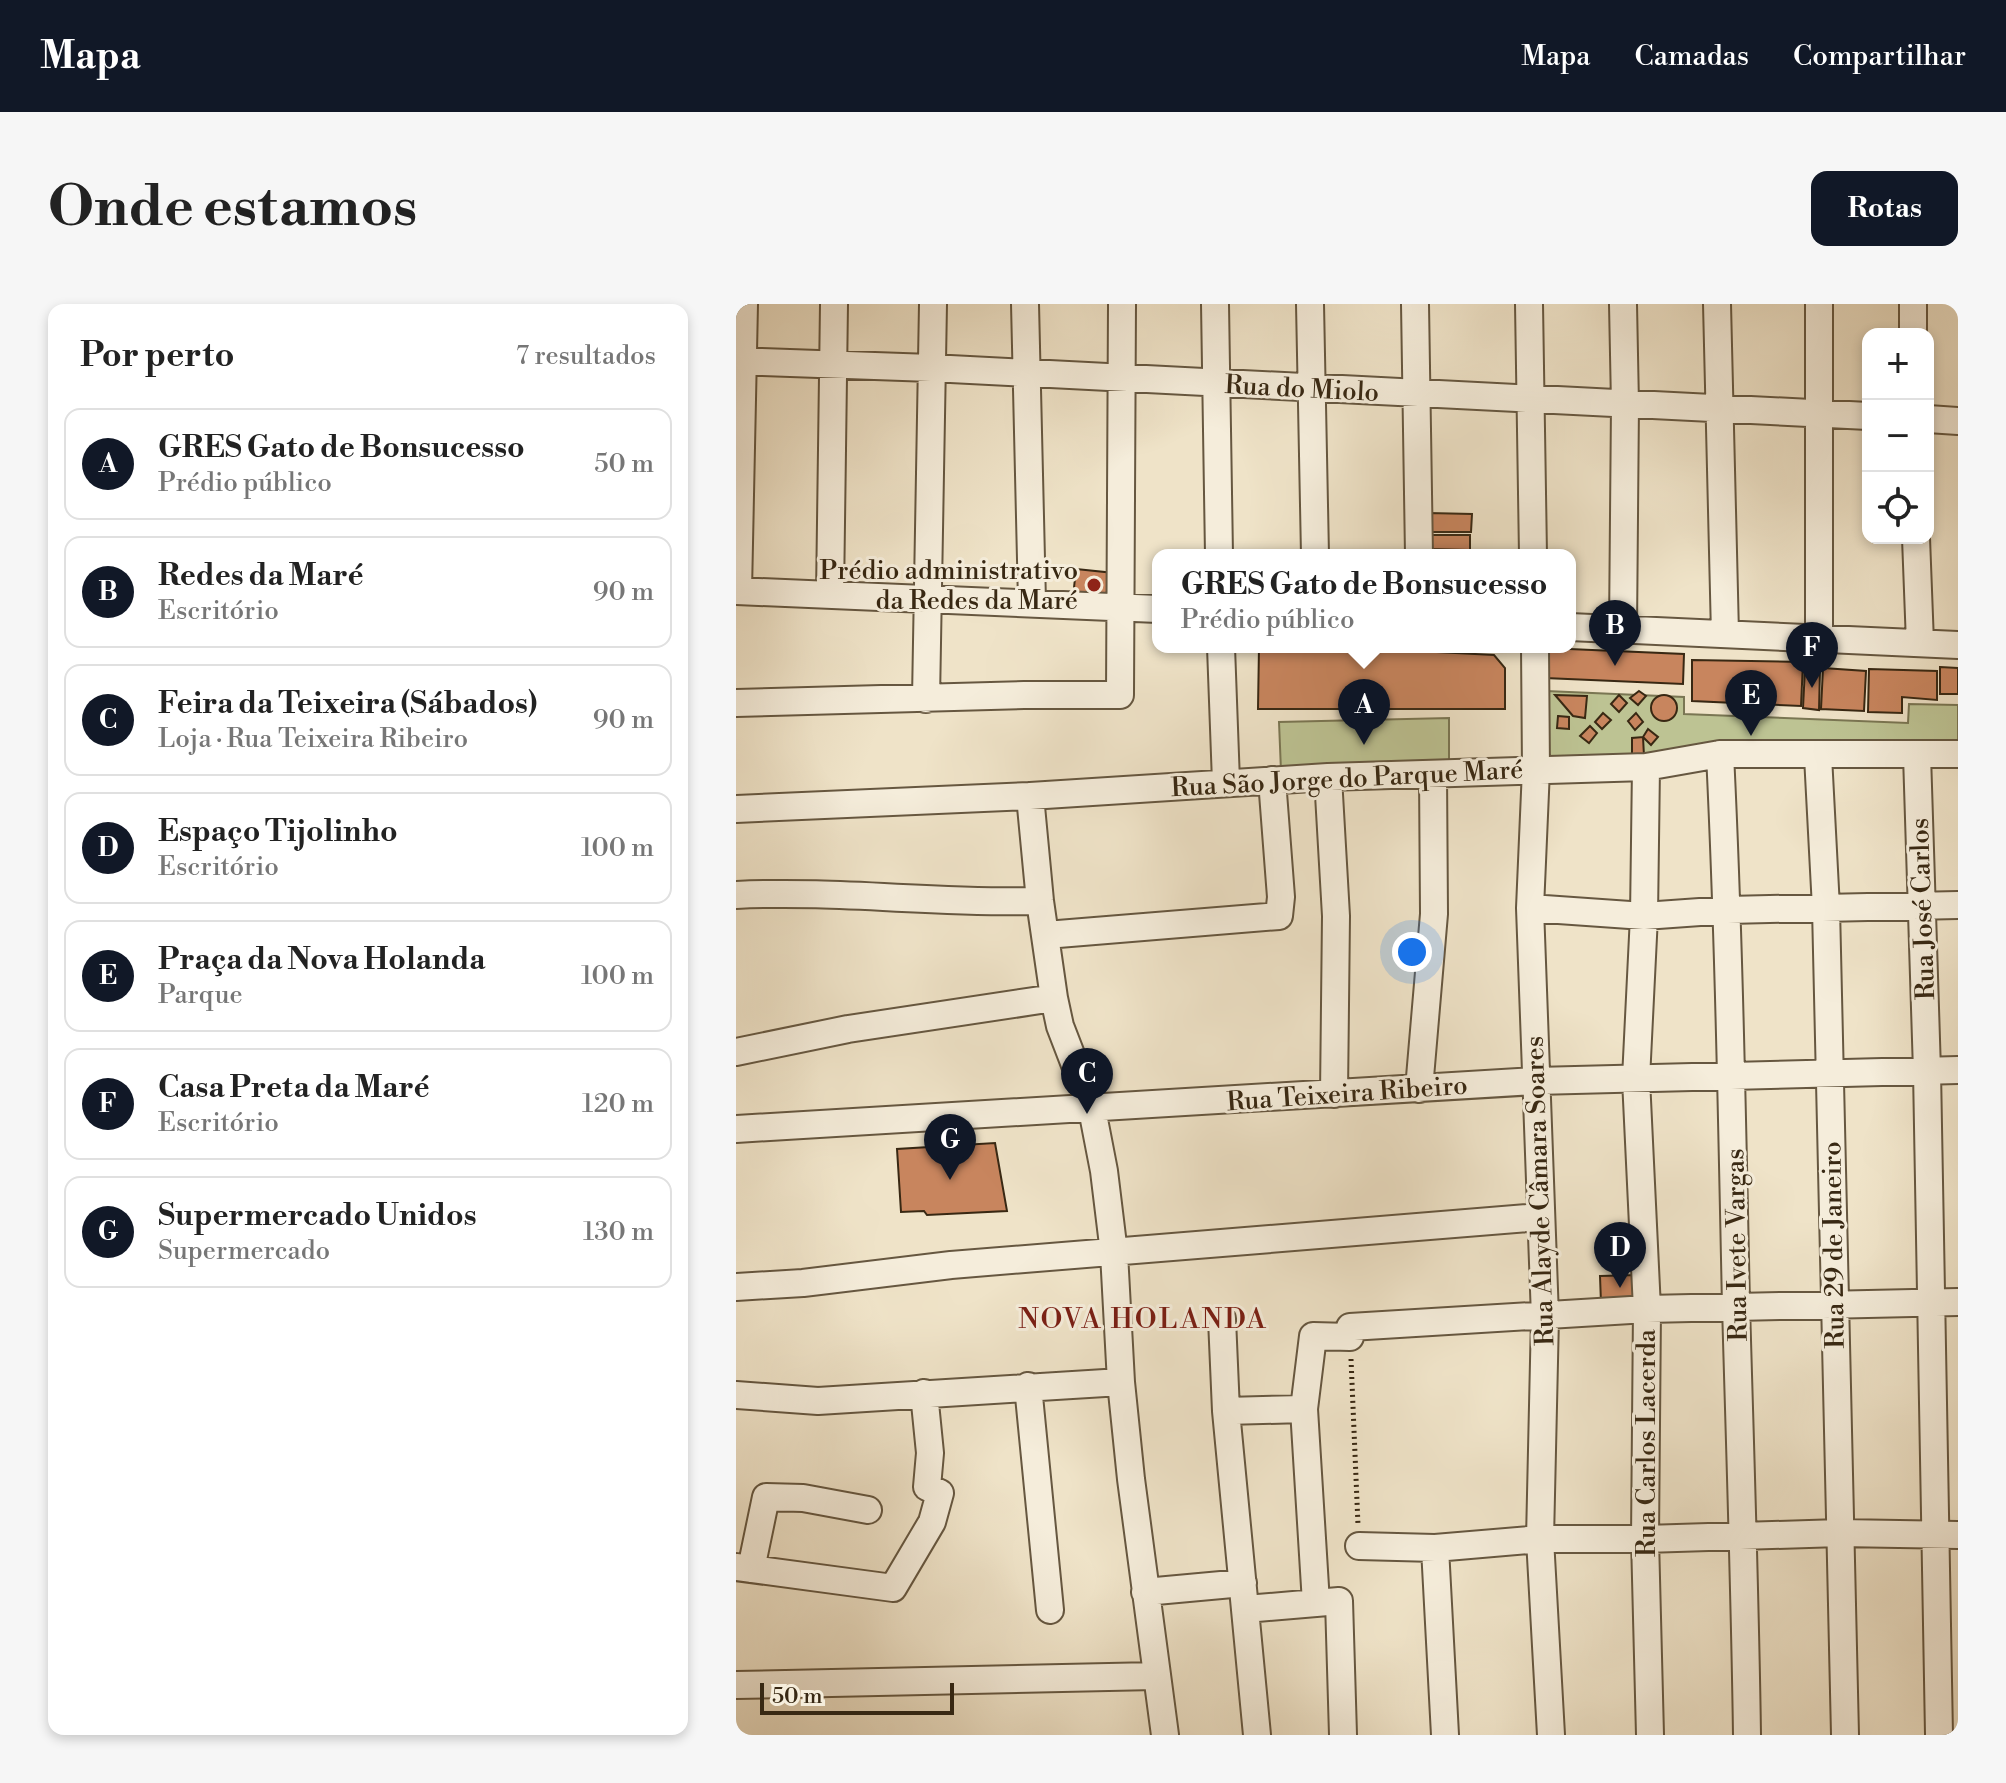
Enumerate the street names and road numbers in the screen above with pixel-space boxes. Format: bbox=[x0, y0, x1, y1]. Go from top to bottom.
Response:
street label: Rua do Miolo bbox=[1224, 369, 1380, 409]
street label: Rua São Jorge do Parque Maré bbox=[1170, 754, 1524, 804]
street label: Rua José Carlos bbox=[1904, 817, 1942, 1001]
street label: Rua Alayde Câmara Soares bbox=[1519, 1035, 1561, 1346]
street label: Rua Teixeira Ribeiro bbox=[1225, 1070, 1469, 1118]
street label: Rua 29 de Janeiro bbox=[1816, 1141, 1852, 1349]
street label: Rua Ivete Vargas bbox=[1719, 1148, 1755, 1342]
street label: Rua Carlos Lacerda bbox=[1631, 1328, 1663, 1557]

